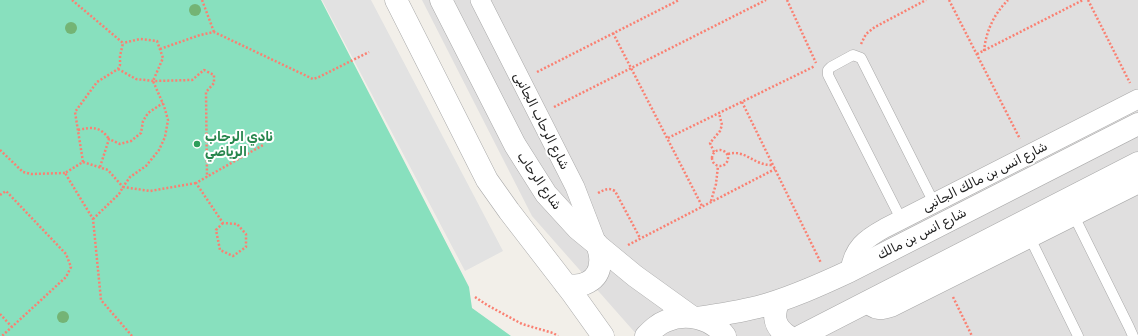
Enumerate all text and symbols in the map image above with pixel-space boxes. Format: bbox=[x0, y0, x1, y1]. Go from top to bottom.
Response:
street label: شارع الرحاب الجانبى bbox=[510, 70, 572, 172]
place label: نادي الرحاب الرياضي bbox=[205, 129, 273, 160]
marker: نادي الرحاب الرياضي bbox=[192, 139, 202, 149]
street label: شارع انس بن مالك الجانبى bbox=[920, 139, 1050, 215]
street label: شارع الرحاب bbox=[513, 149, 565, 213]
street label: شارع انس بن مالك bbox=[875, 205, 969, 263]

